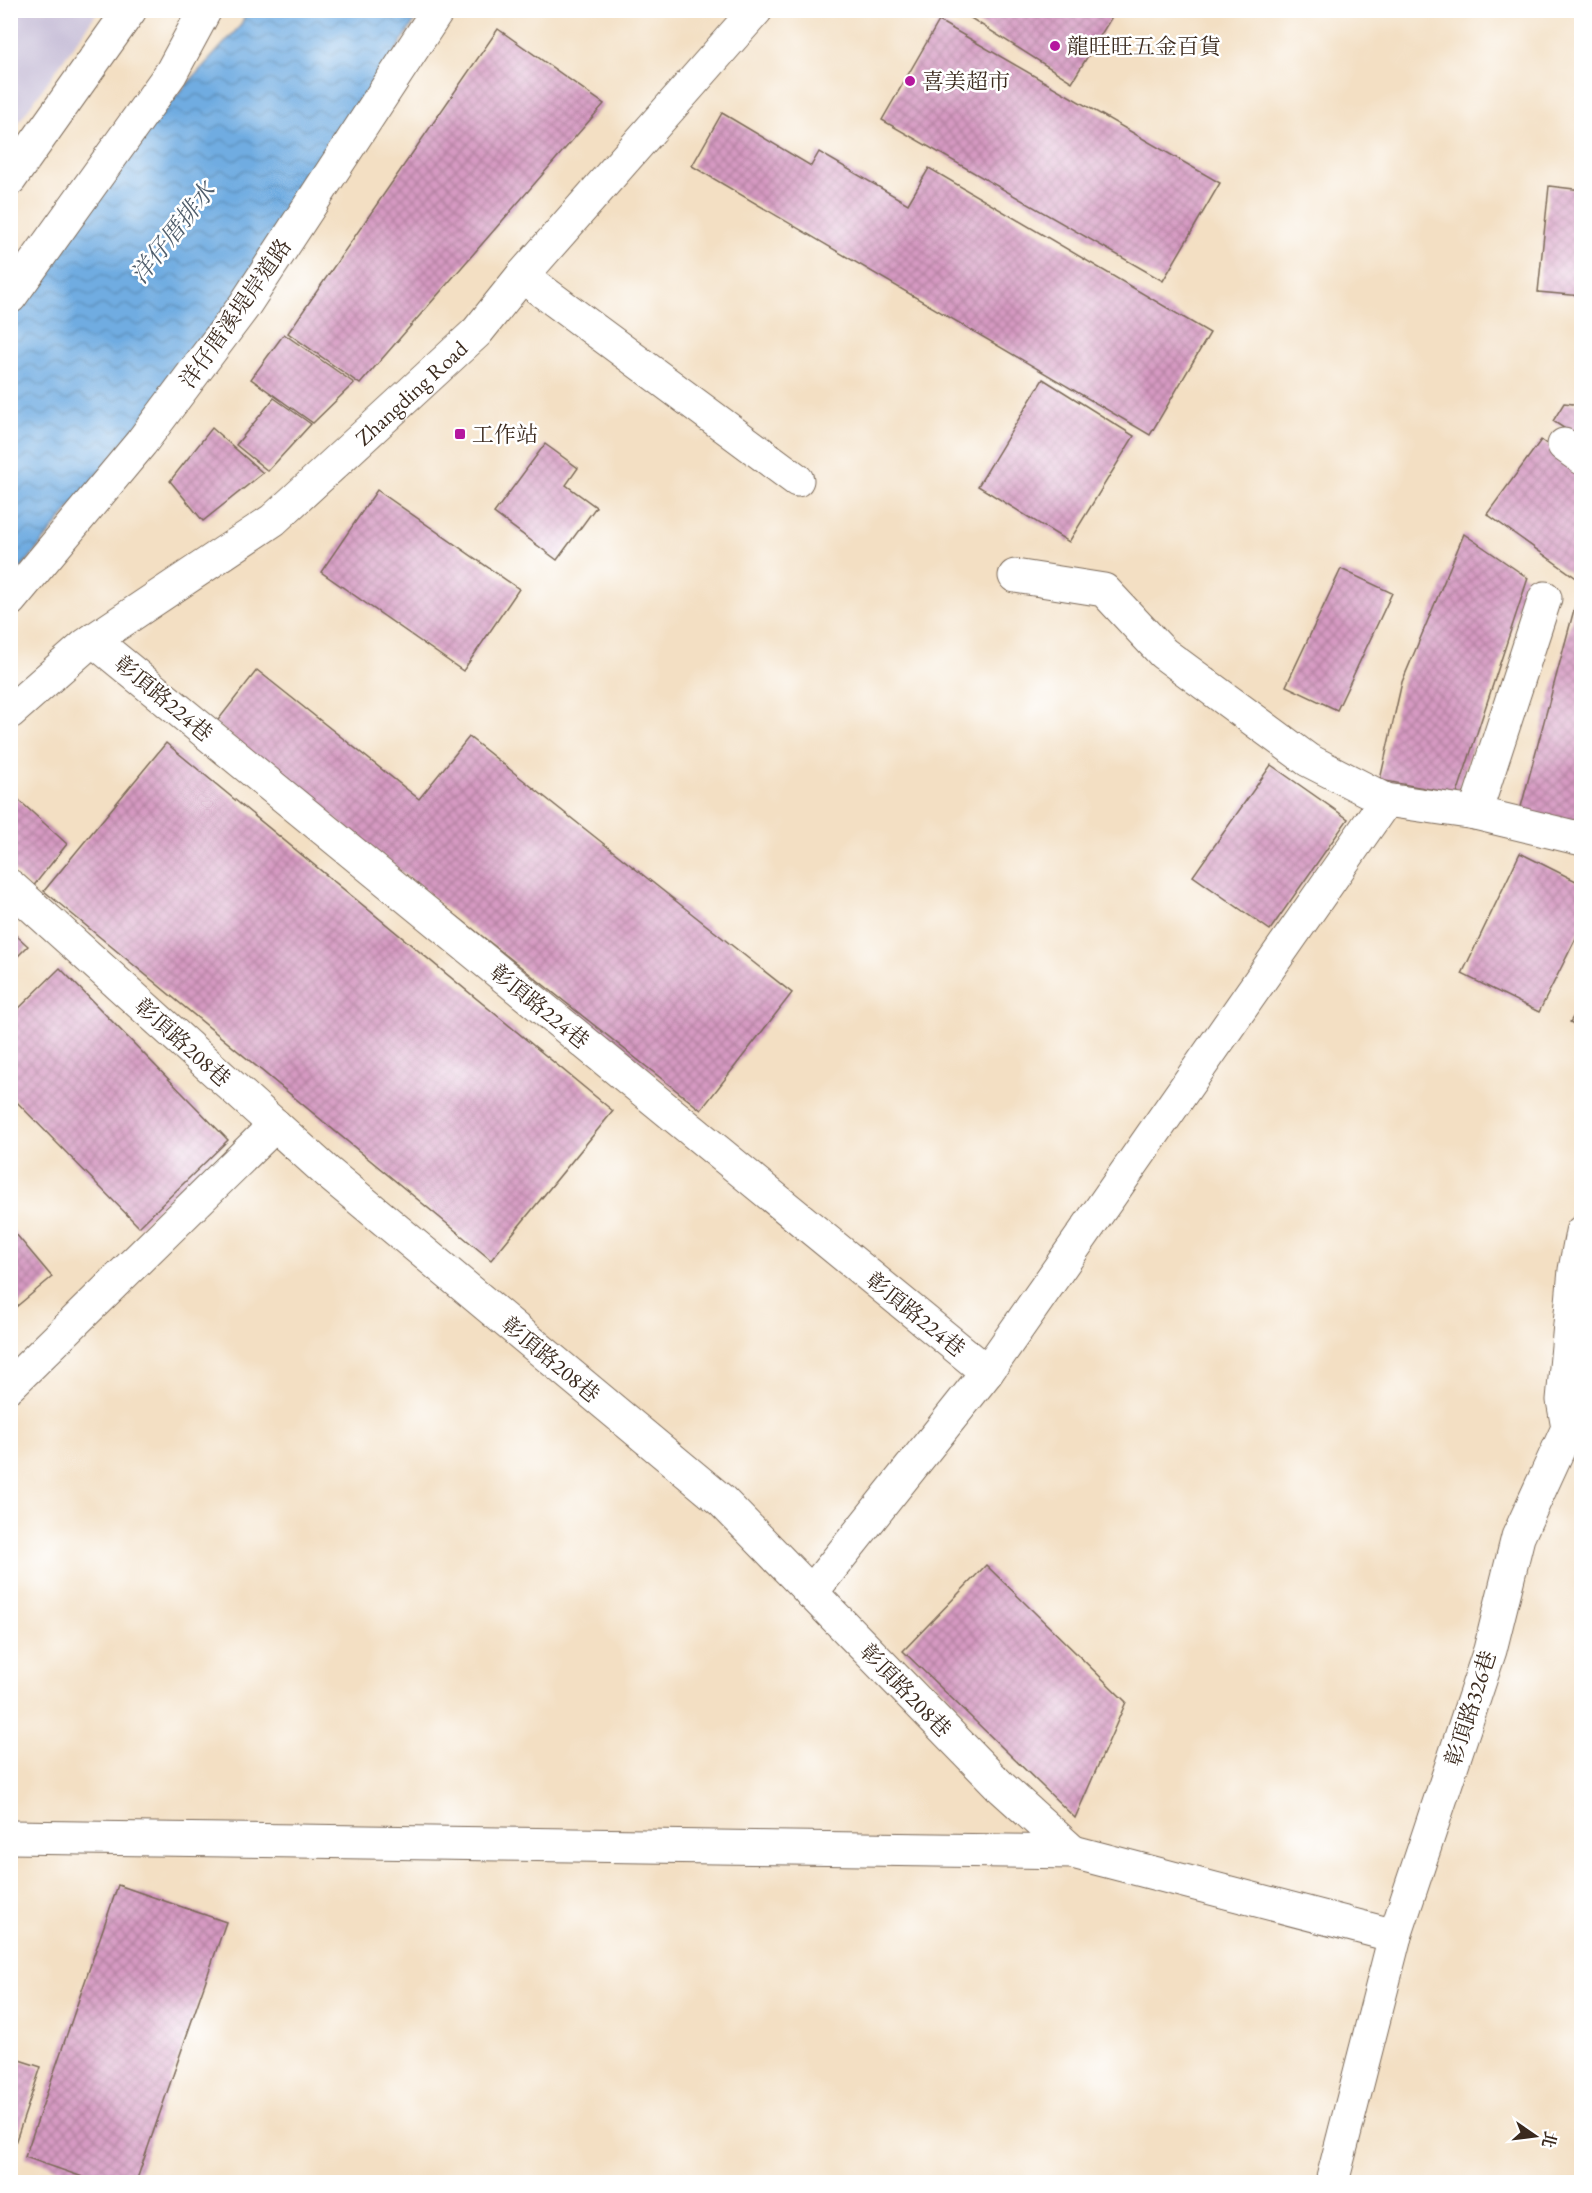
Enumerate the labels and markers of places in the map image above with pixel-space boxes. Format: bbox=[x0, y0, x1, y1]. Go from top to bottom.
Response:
place label: 龍旺旺五金百貨 bbox=[1067, 32, 1221, 61]
marker: 龍旺旺五金百貨 bbox=[1048, 39, 1062, 53]
place label: 喜美超市 bbox=[922, 67, 1010, 96]
marker: 喜美超市 bbox=[903, 74, 917, 88]
place label: 工作站 bbox=[472, 420, 538, 449]
marker: 工作站 bbox=[453, 427, 467, 441]

